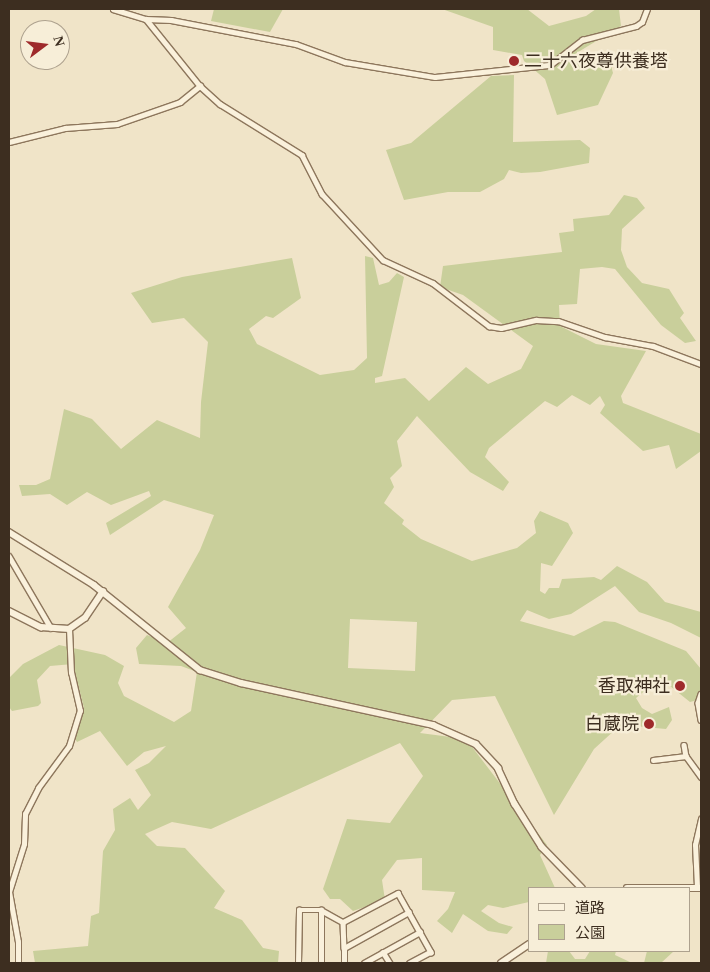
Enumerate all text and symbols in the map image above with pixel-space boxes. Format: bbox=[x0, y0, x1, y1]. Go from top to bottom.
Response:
north arrow bbox=[20, 20, 70, 70]
text: N bbox=[50, 34, 68, 48]
place label: 二十六夜尊供養塔 bbox=[524, 50, 668, 72]
marker: 二十六夜尊供養塔 bbox=[508, 55, 520, 67]
place label: 香取神社 bbox=[598, 675, 670, 697]
marker: 香取神社 bbox=[674, 680, 686, 692]
place label: 白蔵院 bbox=[585, 713, 639, 735]
marker: 白蔵院 bbox=[643, 718, 655, 730]
legend bbox=[528, 887, 690, 952]
text: 道路 bbox=[575, 900, 605, 916]
text: 公園 bbox=[575, 925, 605, 941]

